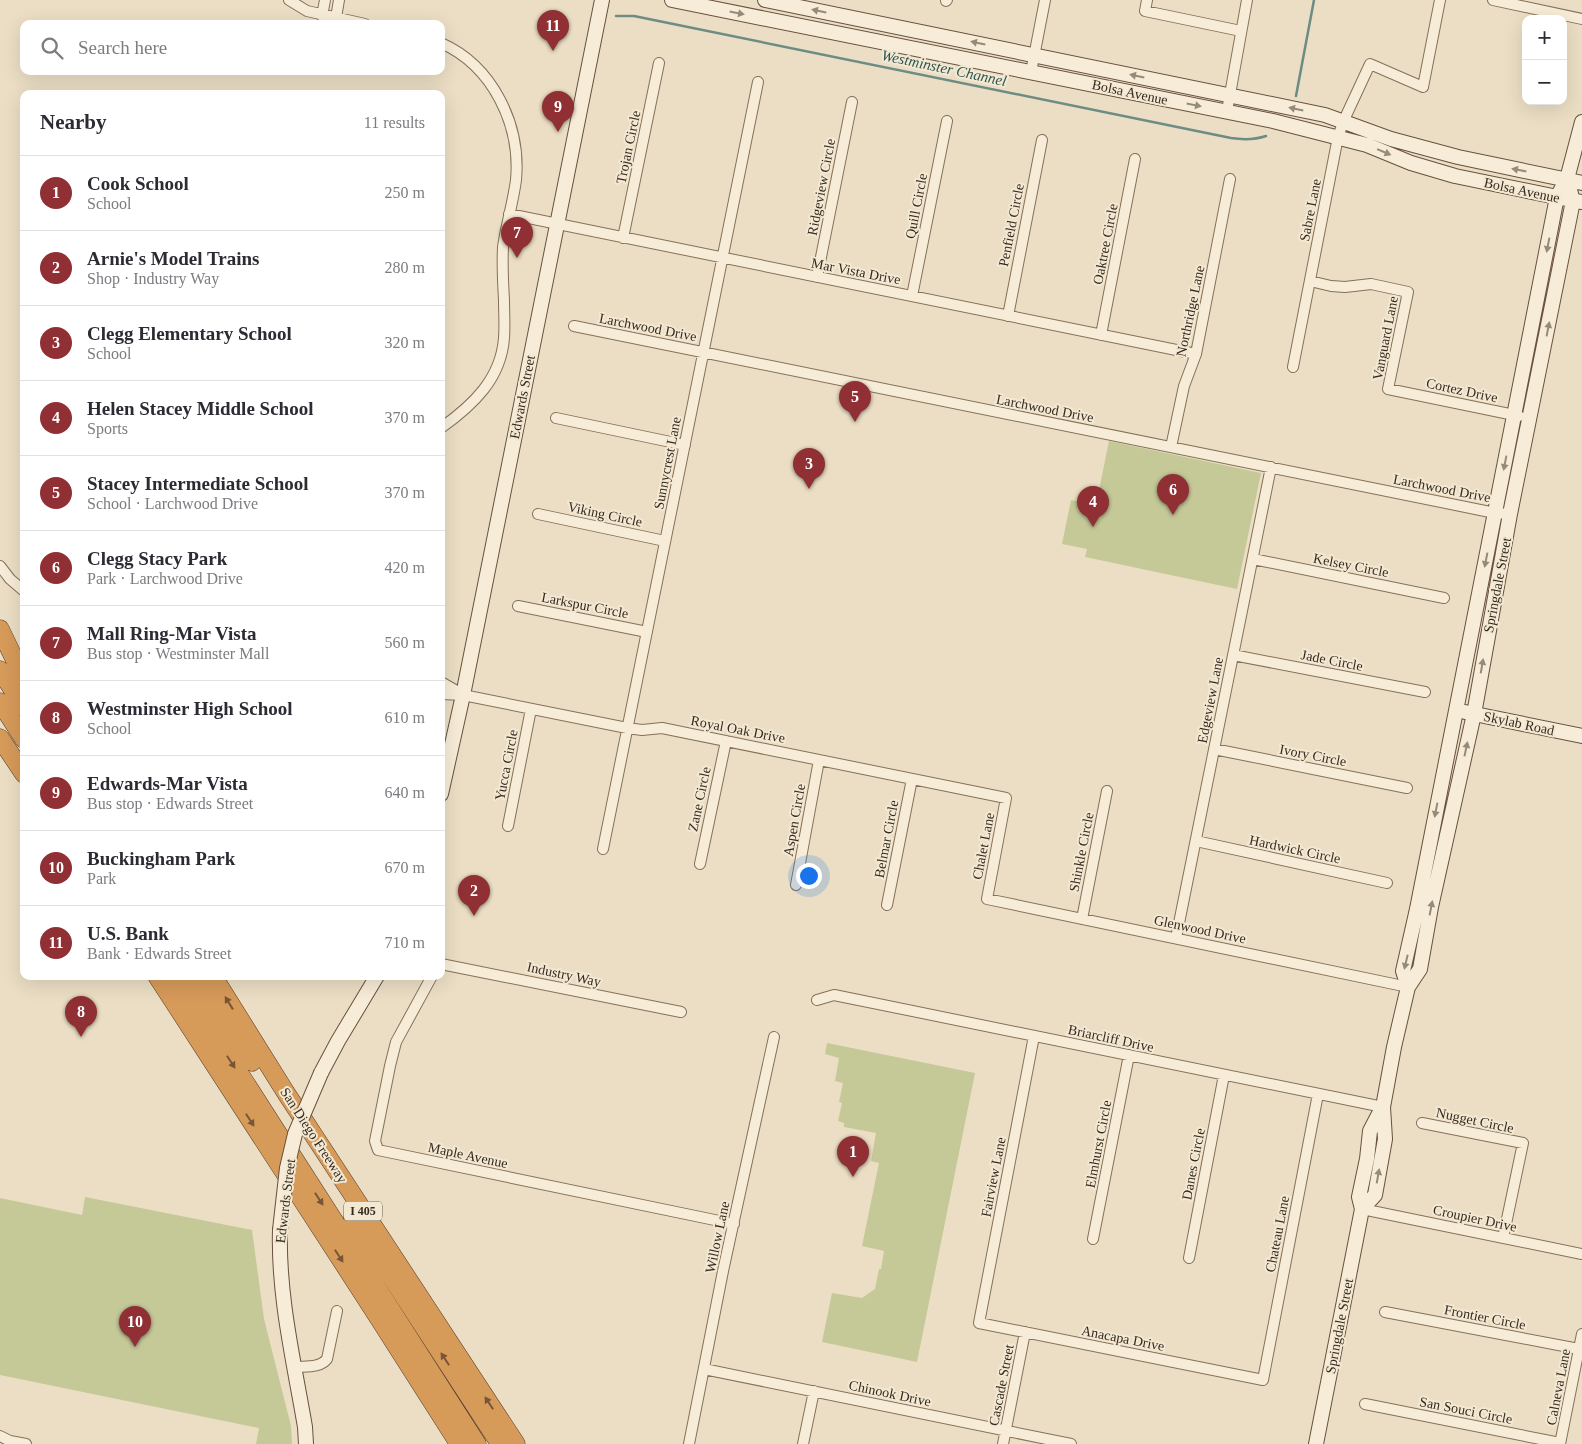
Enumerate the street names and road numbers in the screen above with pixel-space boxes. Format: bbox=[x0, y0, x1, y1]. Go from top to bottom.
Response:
street label: Bolsa Avenue bbox=[1091, 77, 1169, 108]
street label: Trojan Circle bbox=[613, 109, 644, 185]
street label: Ridgeview Circle bbox=[805, 137, 838, 237]
street label: Quill Circle bbox=[903, 172, 930, 240]
street label: Bolsa Avenue bbox=[1483, 175, 1561, 206]
street label: Sabre Lane bbox=[1297, 178, 1324, 243]
street label: Penfield Circle bbox=[996, 182, 1027, 268]
street label: Oaktree Circle bbox=[1090, 202, 1121, 286]
street label: Mar Vista Drive bbox=[810, 255, 902, 288]
street label: Northridge Lane bbox=[1173, 264, 1207, 358]
street label: Vanguard Lane bbox=[1370, 295, 1401, 381]
street label: Larchwood Drive bbox=[598, 311, 698, 344]
street label: Edwards Street bbox=[507, 354, 538, 440]
street label: Cortez Drive bbox=[1425, 376, 1499, 405]
street label: Larchwood Drive bbox=[995, 392, 1095, 425]
street label: Sunnycrest Lane bbox=[651, 416, 684, 511]
street label: Larchwood Drive bbox=[1392, 472, 1492, 505]
street label: Viking Circle bbox=[566, 499, 644, 530]
street label: Springdale Street bbox=[1481, 536, 1514, 634]
street label: Kelsey Circle bbox=[1312, 551, 1390, 580]
street label: Larkspur Circle bbox=[540, 590, 630, 621]
street label: Jade Circle bbox=[1300, 647, 1364, 674]
street label: Edgeview Lane bbox=[1195, 656, 1226, 744]
street label: Skylab Road bbox=[1482, 709, 1556, 738]
street label: Royal Oak Drive bbox=[690, 713, 786, 746]
street label: Yucca Circle bbox=[492, 728, 521, 802]
street label: Ivory Circle bbox=[1278, 742, 1348, 769]
street label: Zane Circle bbox=[685, 765, 714, 833]
street label: Aspen Circle bbox=[781, 783, 808, 858]
street label: Belmar Circle bbox=[872, 799, 901, 879]
street label: Chalet Lane bbox=[970, 811, 997, 881]
street label: Shinkle Circle bbox=[1066, 811, 1097, 893]
street label: Hardwick Circle bbox=[1248, 832, 1342, 866]
street label: Glenwood Drive bbox=[1153, 912, 1247, 947]
street label: Industry Way bbox=[526, 959, 602, 990]
street label: Briarcliff Drive bbox=[1067, 1022, 1155, 1055]
street label: San Diego Freeway bbox=[277, 1085, 350, 1186]
street label: Elmhurst Circle bbox=[1083, 1099, 1114, 1189]
street label: Nugget Circle bbox=[1435, 1105, 1515, 1136]
street label: Danes Circle bbox=[1179, 1127, 1208, 1201]
street label: Fairview Lane bbox=[978, 1136, 1009, 1218]
street label: Maple Avenue bbox=[427, 1140, 509, 1171]
street label: Edwards Street bbox=[273, 1158, 298, 1244]
street label: Chateau Lane bbox=[1263, 1195, 1292, 1273]
street label: Willow Lane bbox=[703, 1200, 732, 1274]
road number: I 405 bbox=[344, 1202, 382, 1220]
street label: Croupier Drive bbox=[1432, 1202, 1518, 1235]
street label: Springdale Street bbox=[1323, 1277, 1356, 1375]
street label: Frontier Circle bbox=[1443, 1302, 1527, 1333]
street label: Anacapa Drive bbox=[1080, 1323, 1166, 1354]
street label: Cascade Street bbox=[986, 1343, 1017, 1427]
street label: Calneva Lane bbox=[1544, 1348, 1573, 1426]
street label: Chinook Drive bbox=[847, 1377, 932, 1410]
street label: San Souci Circle bbox=[1418, 1394, 1514, 1427]

